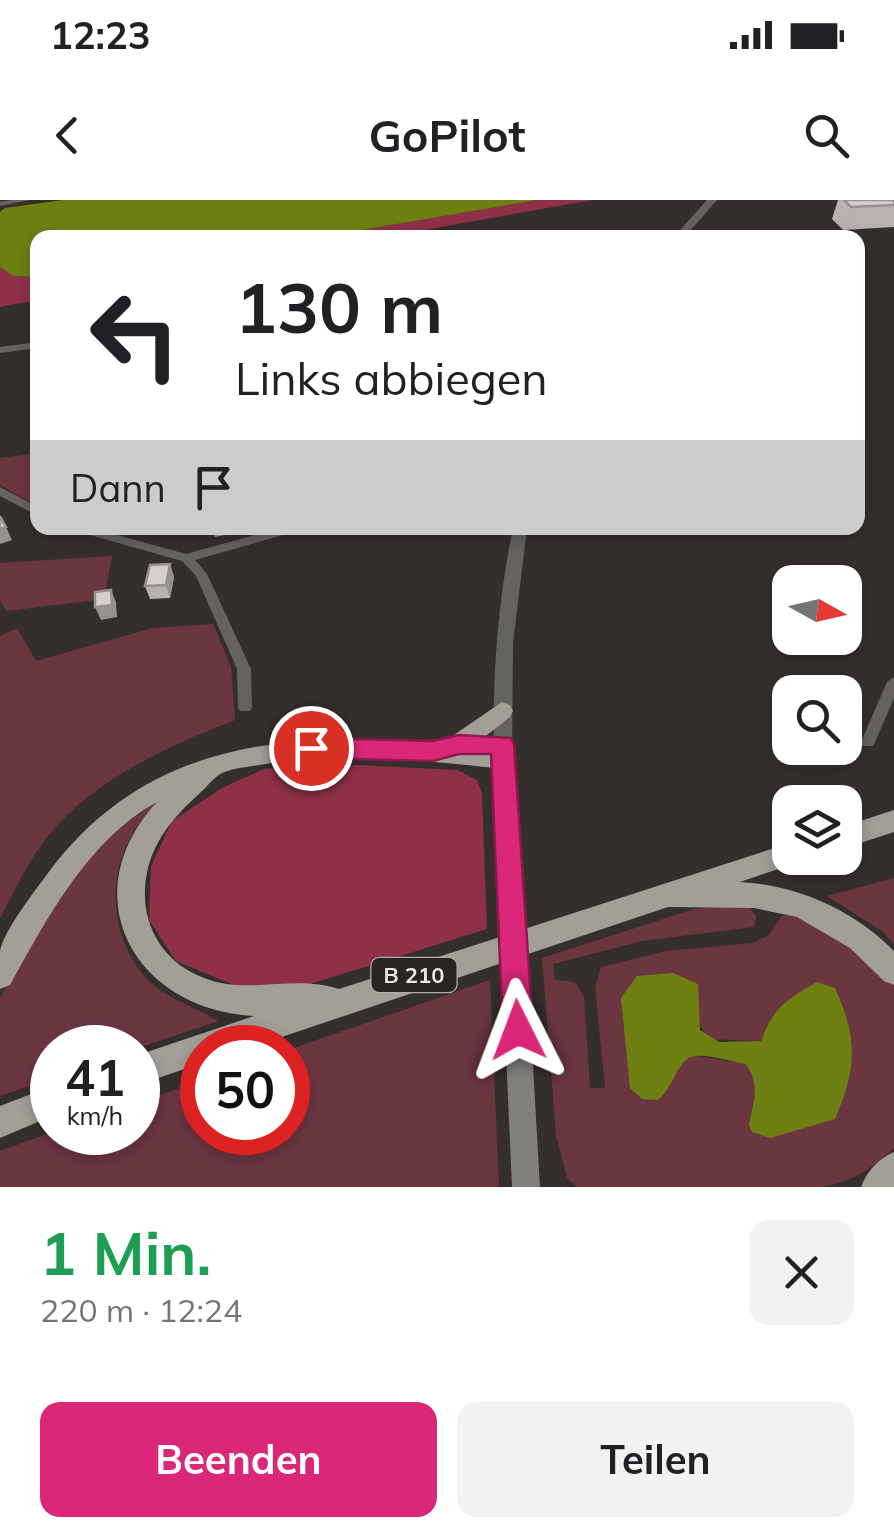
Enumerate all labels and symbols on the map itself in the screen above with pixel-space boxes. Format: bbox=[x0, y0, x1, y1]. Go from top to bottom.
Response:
north arrow bbox=[772, 565, 862, 655]
pin bbox=[269, 706, 354, 791]
road number: B 210 bbox=[372, 958, 456, 992]
position arrow bbox=[466, 978, 570, 1082]
speed limit sign: 50 bbox=[180, 1025, 310, 1155]

